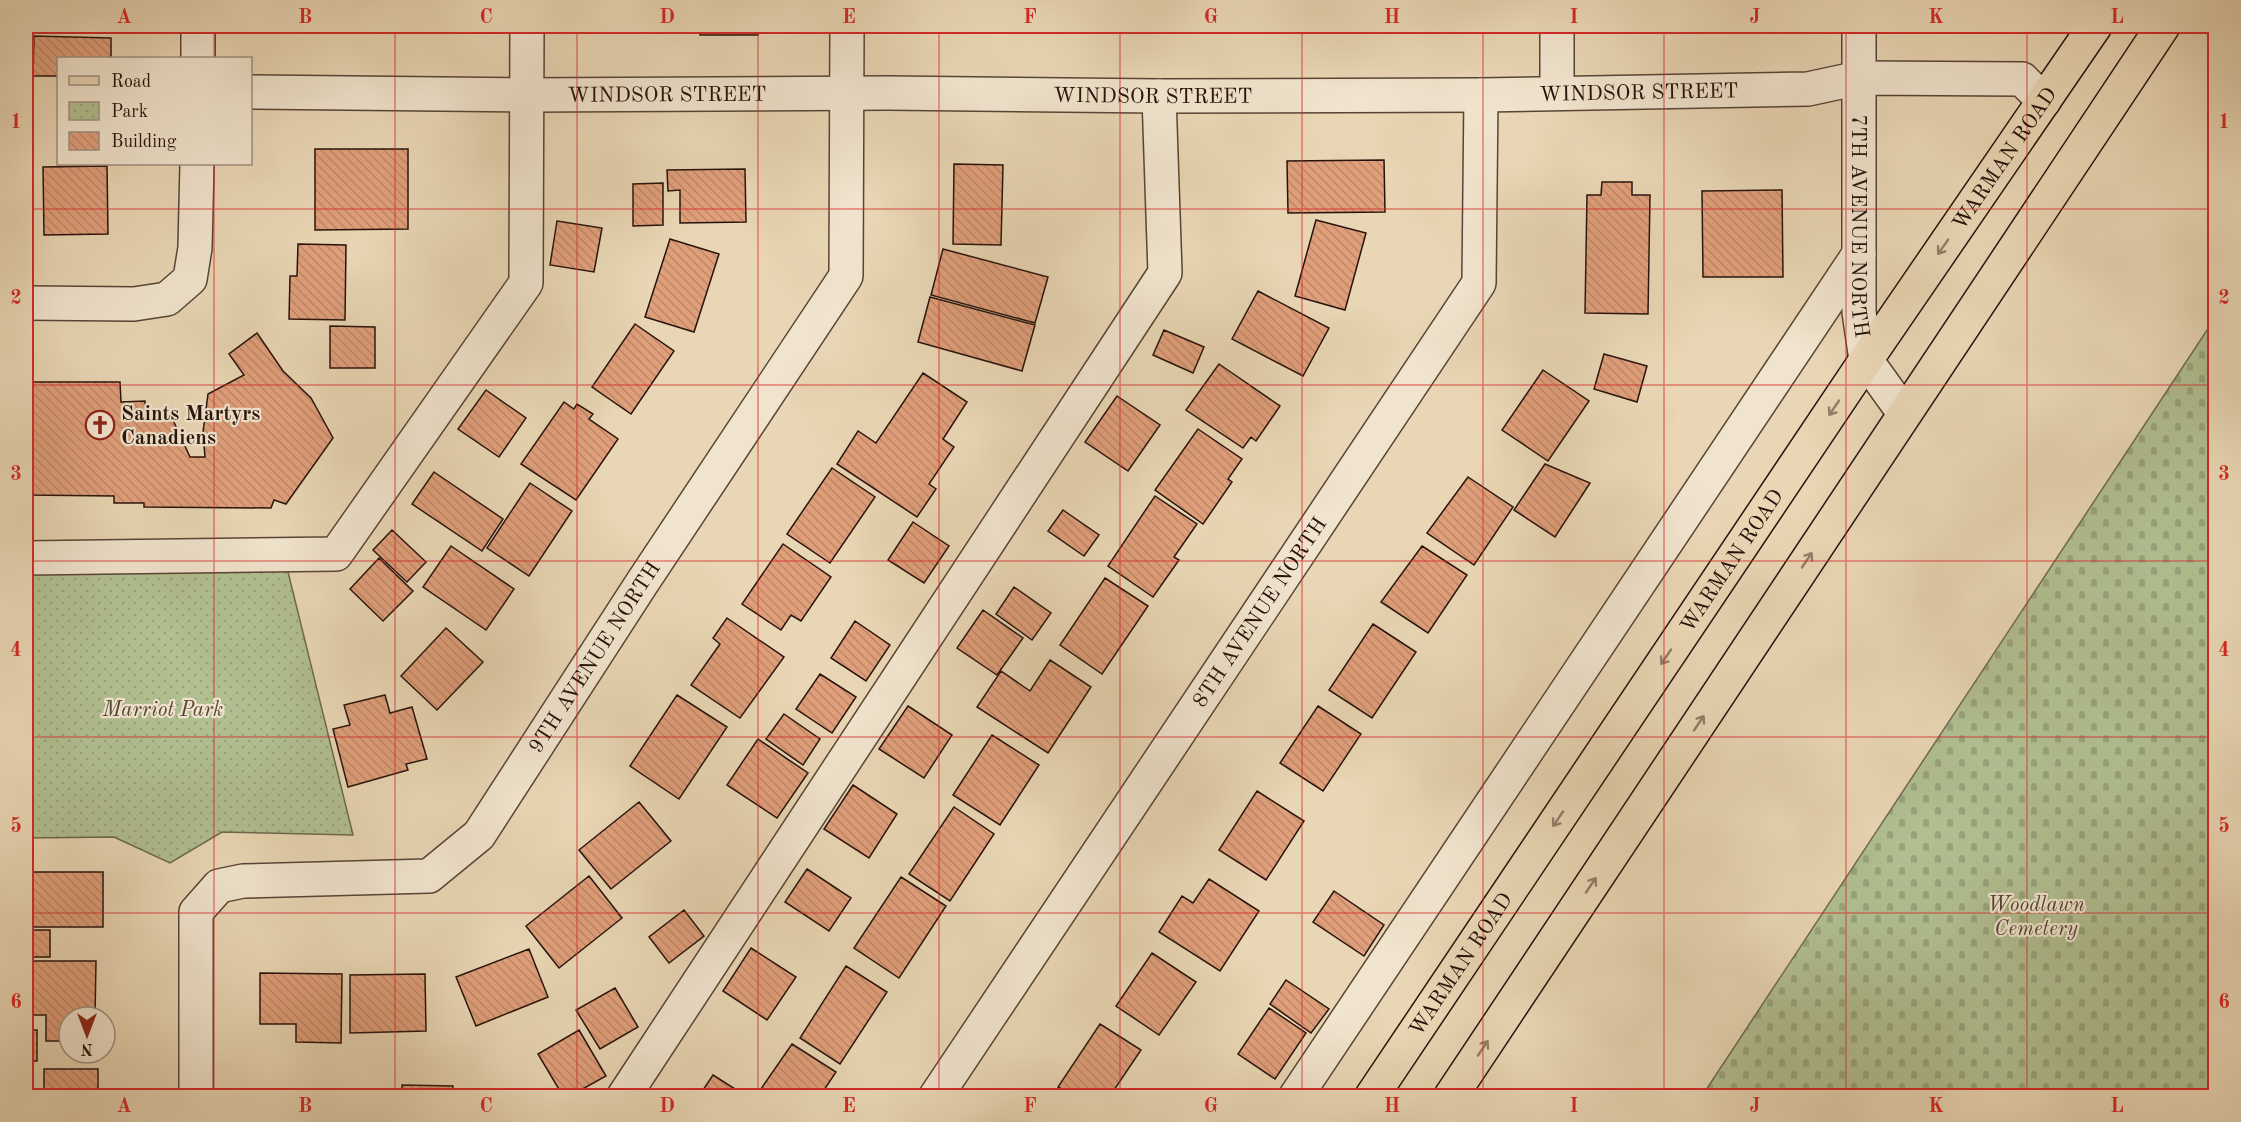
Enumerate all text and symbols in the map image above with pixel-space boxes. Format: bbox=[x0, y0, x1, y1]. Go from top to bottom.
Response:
text: A bbox=[116, 8, 132, 28]
text: B bbox=[298, 8, 312, 28]
text: C bbox=[479, 8, 493, 28]
text: D bbox=[659, 8, 675, 28]
text: E bbox=[842, 8, 856, 28]
text: F bbox=[1023, 8, 1037, 28]
text: G bbox=[1204, 8, 1218, 28]
text: H bbox=[1384, 8, 1400, 28]
text: I bbox=[1570, 8, 1578, 28]
text: J bbox=[1750, 8, 1761, 28]
text: K bbox=[1928, 8, 1944, 28]
text: L bbox=[2110, 8, 2124, 28]
legend bbox=[57, 57, 252, 165]
text: Road bbox=[111, 73, 151, 91]
street label: WINDSOR STREET bbox=[1539, 81, 1739, 106]
street label: WARMAN ROAD bbox=[1950, 84, 2061, 234]
street label: WINDSOR STREET bbox=[567, 85, 767, 107]
street label: WINDSOR STREET bbox=[1053, 86, 1253, 108]
text: Park bbox=[111, 103, 148, 121]
text: 1 bbox=[10, 113, 22, 133]
text: 1 bbox=[2218, 113, 2230, 133]
street label: 7TH AVENUE NORTH bbox=[1846, 114, 1872, 339]
text: Building bbox=[111, 133, 177, 151]
one-way arrow bbox=[1937, 238, 1949, 255]
text: 2 bbox=[10, 289, 22, 309]
text: 2 bbox=[2218, 289, 2230, 309]
one-way arrow bbox=[1827, 399, 1839, 416]
place label: Saints Martyrs Canadiens bbox=[121, 404, 260, 449]
church icon: Saints Martyrs Canadiens bbox=[84, 409, 116, 441]
text: 3 bbox=[10, 465, 22, 485]
text: 3 bbox=[2218, 465, 2230, 485]
street label: WARMAN ROAD bbox=[1677, 486, 1788, 637]
street label: 8TH AVENUE NORTH bbox=[1190, 514, 1331, 712]
one-way arrow bbox=[1801, 553, 1813, 569]
street label: 9TH AVENUE NORTH bbox=[526, 558, 665, 757]
text: 4 bbox=[10, 641, 22, 661]
text: 4 bbox=[2218, 641, 2230, 661]
one-way arrow bbox=[1660, 649, 1673, 666]
park label: Marriot Park bbox=[102, 700, 223, 721]
one-way arrow bbox=[1693, 715, 1705, 732]
one-way arrow bbox=[1552, 810, 1564, 827]
text: 5 bbox=[10, 816, 22, 837]
text: 5 bbox=[2218, 816, 2230, 837]
one-way arrow bbox=[1585, 878, 1597, 894]
street label: WARMAN ROAD bbox=[1407, 890, 1517, 1040]
park label: Woodlawn Cemetery bbox=[1987, 895, 2085, 940]
text: 6 bbox=[10, 993, 22, 1013]
text: 6 bbox=[2218, 993, 2230, 1013]
north arrow bbox=[57, 1005, 117, 1065]
text: N bbox=[80, 1040, 93, 1056]
one-way arrow bbox=[1478, 1040, 1490, 1057]
text: A bbox=[116, 1097, 132, 1117]
text: B bbox=[298, 1097, 312, 1117]
text: C bbox=[479, 1097, 493, 1117]
text: D bbox=[659, 1097, 675, 1117]
text: E bbox=[842, 1097, 856, 1117]
text: F bbox=[1023, 1097, 1037, 1117]
text: G bbox=[1204, 1097, 1218, 1117]
text: H bbox=[1384, 1097, 1400, 1117]
text: I bbox=[1570, 1097, 1578, 1117]
text: J bbox=[1750, 1097, 1761, 1117]
text: K bbox=[1928, 1097, 1944, 1117]
text: L bbox=[2110, 1097, 2124, 1117]

